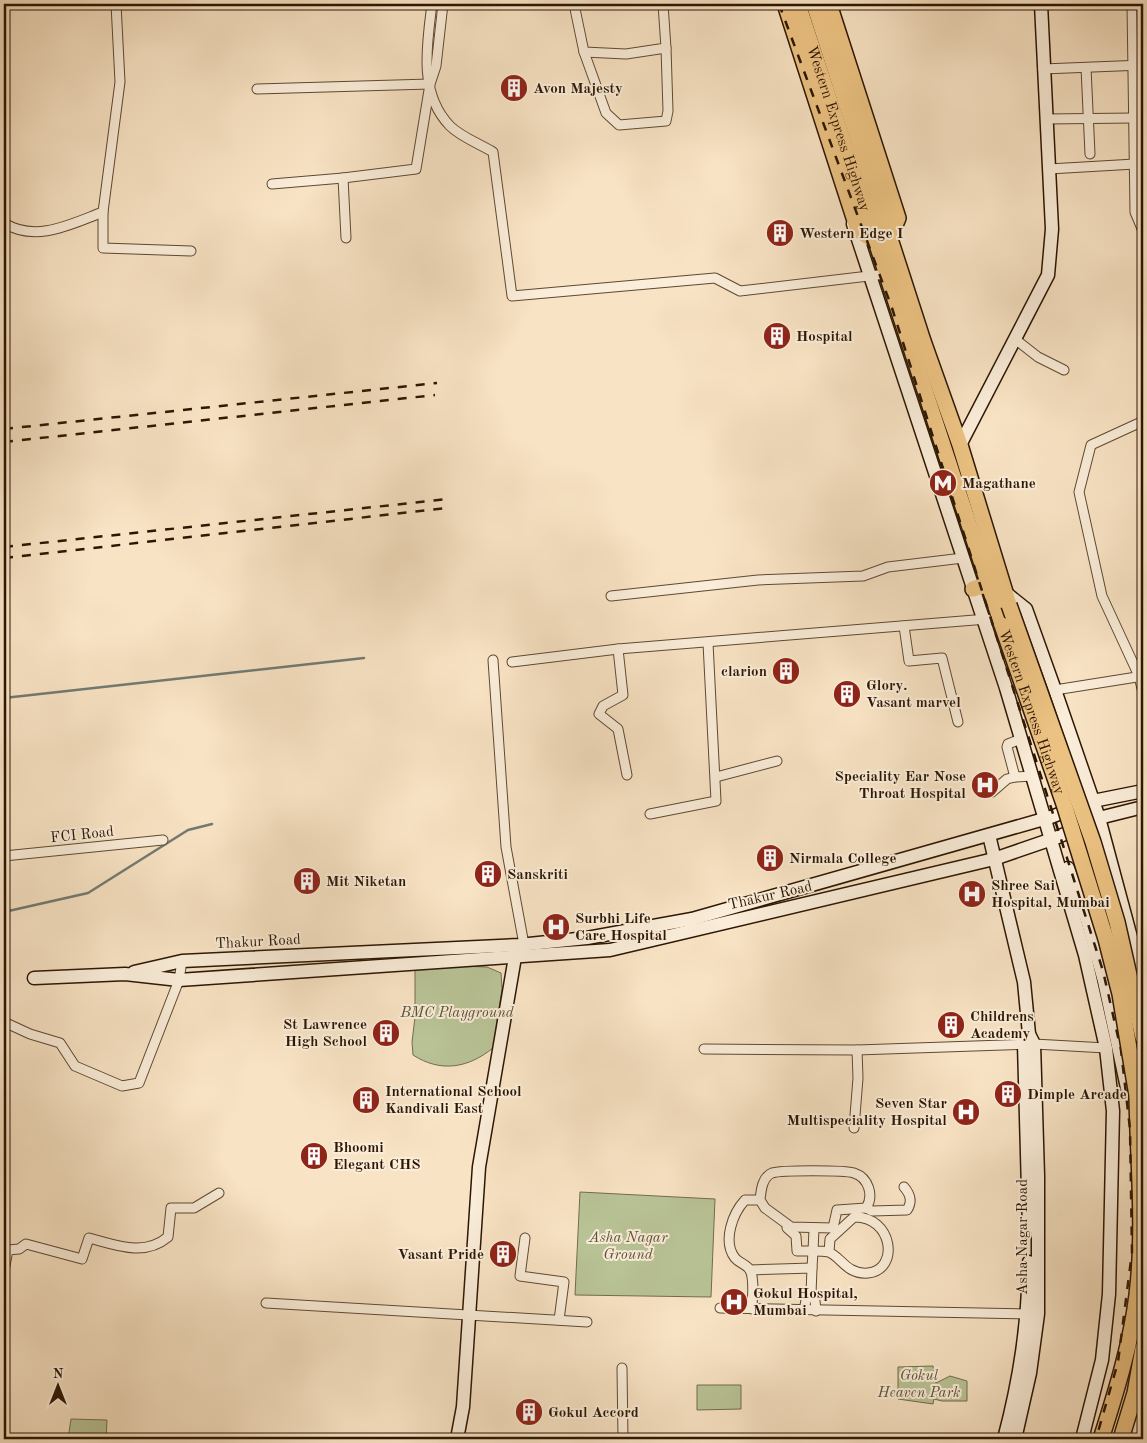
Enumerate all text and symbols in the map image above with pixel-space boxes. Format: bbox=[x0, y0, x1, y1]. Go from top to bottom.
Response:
street label: Western Express Highway bbox=[803, 44, 872, 214]
building icon: Avon Majesty bbox=[499, 73, 529, 103]
place label: Avon Majesty bbox=[533, 82, 623, 97]
building icon: Western Edge I bbox=[765, 218, 795, 248]
place label: Western Edge I bbox=[799, 227, 903, 242]
building icon: Hospital bbox=[762, 321, 792, 351]
place label: Hospital bbox=[796, 330, 853, 345]
metro station icon: Magathane bbox=[928, 468, 958, 498]
place label: Magathane bbox=[962, 477, 1036, 492]
street label: Western Express Highway bbox=[995, 628, 1066, 797]
building icon: clarion bbox=[771, 656, 801, 686]
place label: clarion bbox=[721, 665, 767, 680]
building icon: Glory. Vasant marvel bbox=[832, 679, 862, 709]
place label: Glory. Vasant marvel bbox=[866, 679, 961, 711]
place label: Speciality Ear Nose Throat Hospital bbox=[835, 770, 966, 802]
hospital icon: Speciality Ear Nose Throat Hospital bbox=[970, 770, 1000, 800]
street label: FCI Road bbox=[50, 825, 115, 846]
building icon: Nirmala College bbox=[755, 843, 785, 873]
place label: Nirmala College bbox=[789, 852, 897, 867]
building icon: Sanskriti bbox=[473, 859, 503, 889]
building icon: Mit Niketan bbox=[292, 866, 322, 896]
place label: Sanskriti bbox=[507, 868, 568, 883]
place label: Mit Niketan bbox=[326, 875, 406, 890]
street label: Thakur Road bbox=[727, 879, 814, 913]
hospital icon: Shree Sai Hospital, Mumbai bbox=[957, 879, 987, 909]
place label: Shree Sai Hospital, Mumbai bbox=[991, 879, 1110, 911]
hospital icon: Surbhi Life Care Hospital bbox=[541, 912, 571, 942]
place label: Surbhi Life Care Hospital bbox=[575, 912, 667, 944]
street label: Thakur Road bbox=[215, 933, 302, 952]
park label: BMC Playground bbox=[399, 1006, 515, 1021]
building icon: Childrens Academy bbox=[936, 1010, 966, 1040]
place label: Childrens Academy bbox=[970, 1010, 1034, 1042]
place label: St Lawrence High School bbox=[283, 1018, 367, 1050]
building icon: St Lawrence High School bbox=[371, 1018, 401, 1048]
building icon: Dimple Arcade bbox=[993, 1079, 1023, 1109]
building icon: International School Kandivali East bbox=[351, 1085, 381, 1115]
place label: International School Kandivali East bbox=[385, 1085, 522, 1117]
place label: Dimple Arcade bbox=[1027, 1088, 1127, 1103]
place label: Seven Star Multispeciality Hospital bbox=[787, 1097, 947, 1129]
hospital icon: Seven Star Multispeciality Hospital bbox=[951, 1097, 981, 1127]
building icon: Bhoomi Elegant CHS bbox=[299, 1141, 329, 1171]
place label: Bhoomi Elegant CHS bbox=[333, 1141, 421, 1173]
street label: Asha Nagar Road bbox=[1016, 1179, 1031, 1295]
park label: Asha Nagar Ground bbox=[588, 1231, 668, 1263]
building icon: Vasant Pride bbox=[488, 1239, 518, 1269]
place label: Vasant Pride bbox=[398, 1248, 484, 1263]
hospital icon: Gokul Hospital, Mumbai bbox=[719, 1287, 749, 1317]
place label: Gokul Hospital, Mumbai bbox=[753, 1287, 858, 1319]
north arrow bbox=[32, 1360, 82, 1410]
text: N bbox=[53, 1367, 64, 1381]
park label: Gokul Heaven Park bbox=[877, 1369, 960, 1401]
building icon: Gokul Accord bbox=[514, 1397, 544, 1427]
place label: Gokul Accord bbox=[548, 1406, 639, 1421]

